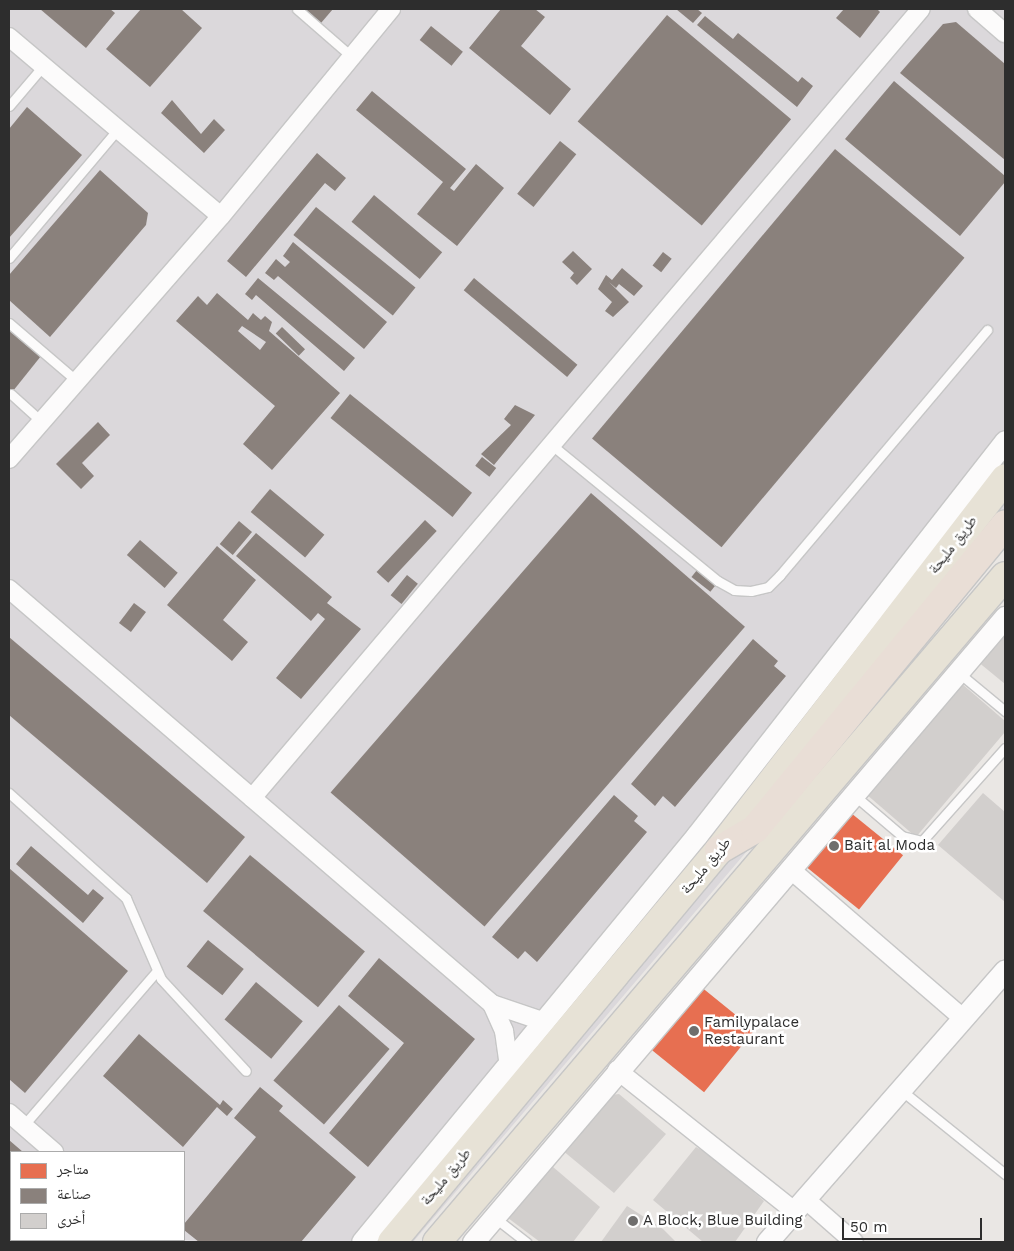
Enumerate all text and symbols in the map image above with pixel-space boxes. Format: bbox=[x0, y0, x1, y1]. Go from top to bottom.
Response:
street label: طريق مليحة bbox=[925, 512, 981, 578]
street label: طريق مليحة bbox=[677, 834, 735, 898]
place label: Bait al Moda bbox=[844, 837, 935, 855]
marker: Bait al Moda bbox=[828, 840, 840, 852]
place label: Familypalace Restaurant bbox=[704, 1013, 799, 1048]
marker: Familypalace Restaurant bbox=[688, 1025, 700, 1037]
street label: طريق مليحة bbox=[417, 1145, 475, 1209]
legend bbox=[10, 1151, 185, 1241]
text: متاجر bbox=[57, 1160, 89, 1178]
text: صناعة bbox=[57, 1185, 91, 1203]
scale bar bbox=[844, 1208, 984, 1240]
text: أخرى bbox=[57, 1210, 85, 1228]
place label: A Block, Blue Building bbox=[643, 1212, 803, 1230]
marker: A Block, Blue Building bbox=[627, 1215, 639, 1227]
text: 50 m bbox=[850, 1218, 887, 1236]

